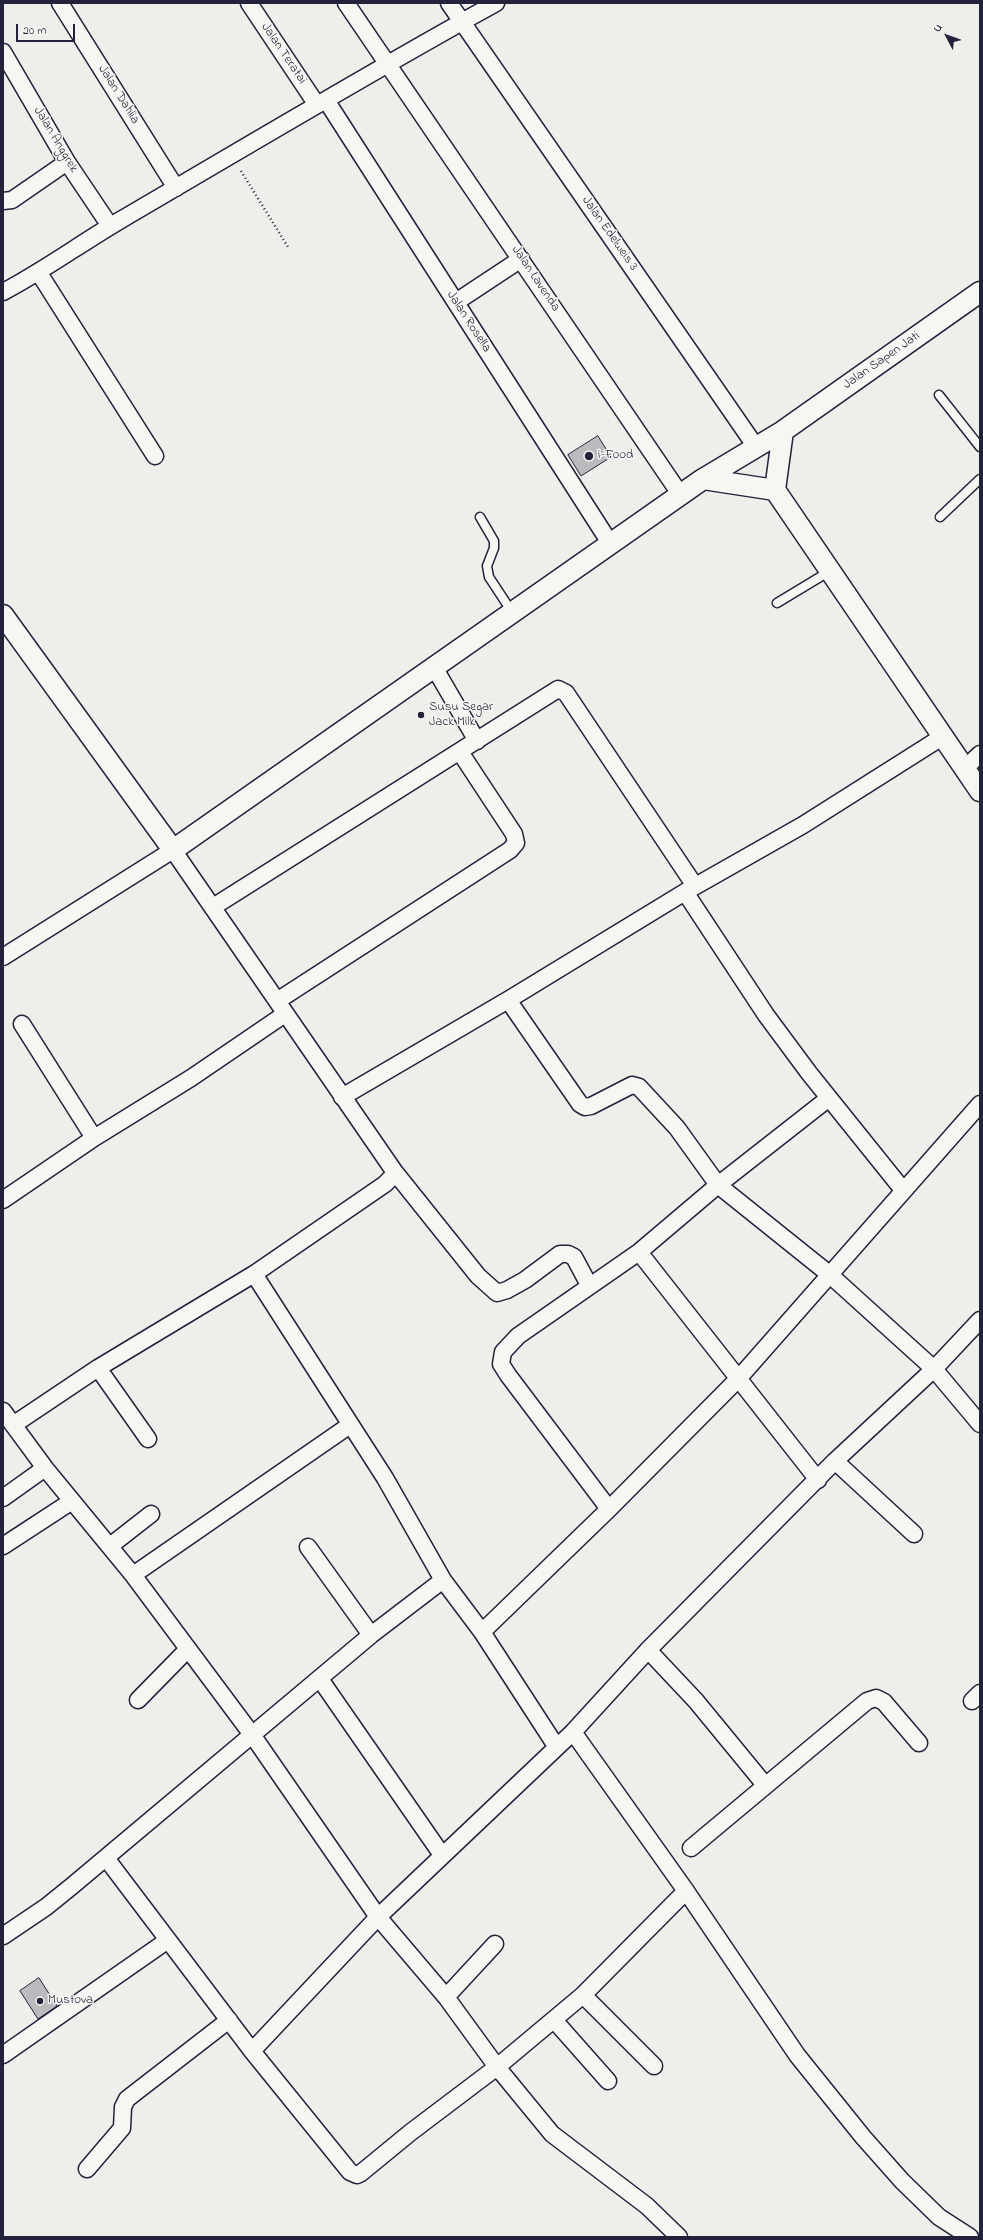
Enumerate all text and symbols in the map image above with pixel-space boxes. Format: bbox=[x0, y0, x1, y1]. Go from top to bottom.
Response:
scale bar bbox=[18, 16, 77, 42]
north arrow bbox=[927, 16, 967, 56]
text: U bbox=[930, 20, 946, 36]
street label: Jalan Teratai bbox=[257, 21, 309, 87]
text: 20 m bbox=[23, 22, 46, 40]
street label: Jalan Dahlia bbox=[94, 63, 142, 127]
street label: Jalan Anggrek bbox=[29, 104, 81, 176]
street label: Jalan Edelweis 3 bbox=[578, 194, 640, 274]
street label: Jalan Lavenda bbox=[507, 243, 563, 315]
street label: Jalan Rosella bbox=[442, 288, 494, 356]
street label: Jalan Sapen Jati bbox=[841, 329, 923, 393]
place label: i-Food bbox=[598, 448, 633, 464]
marker: i-Food bbox=[583, 450, 595, 462]
place label: Susu Segar Jack Milk bbox=[429, 700, 493, 731]
marker: Susu Segar Jack Milk bbox=[416, 710, 426, 720]
place label: Mustova bbox=[48, 1993, 93, 2009]
marker: Mustova bbox=[35, 1996, 45, 2006]

